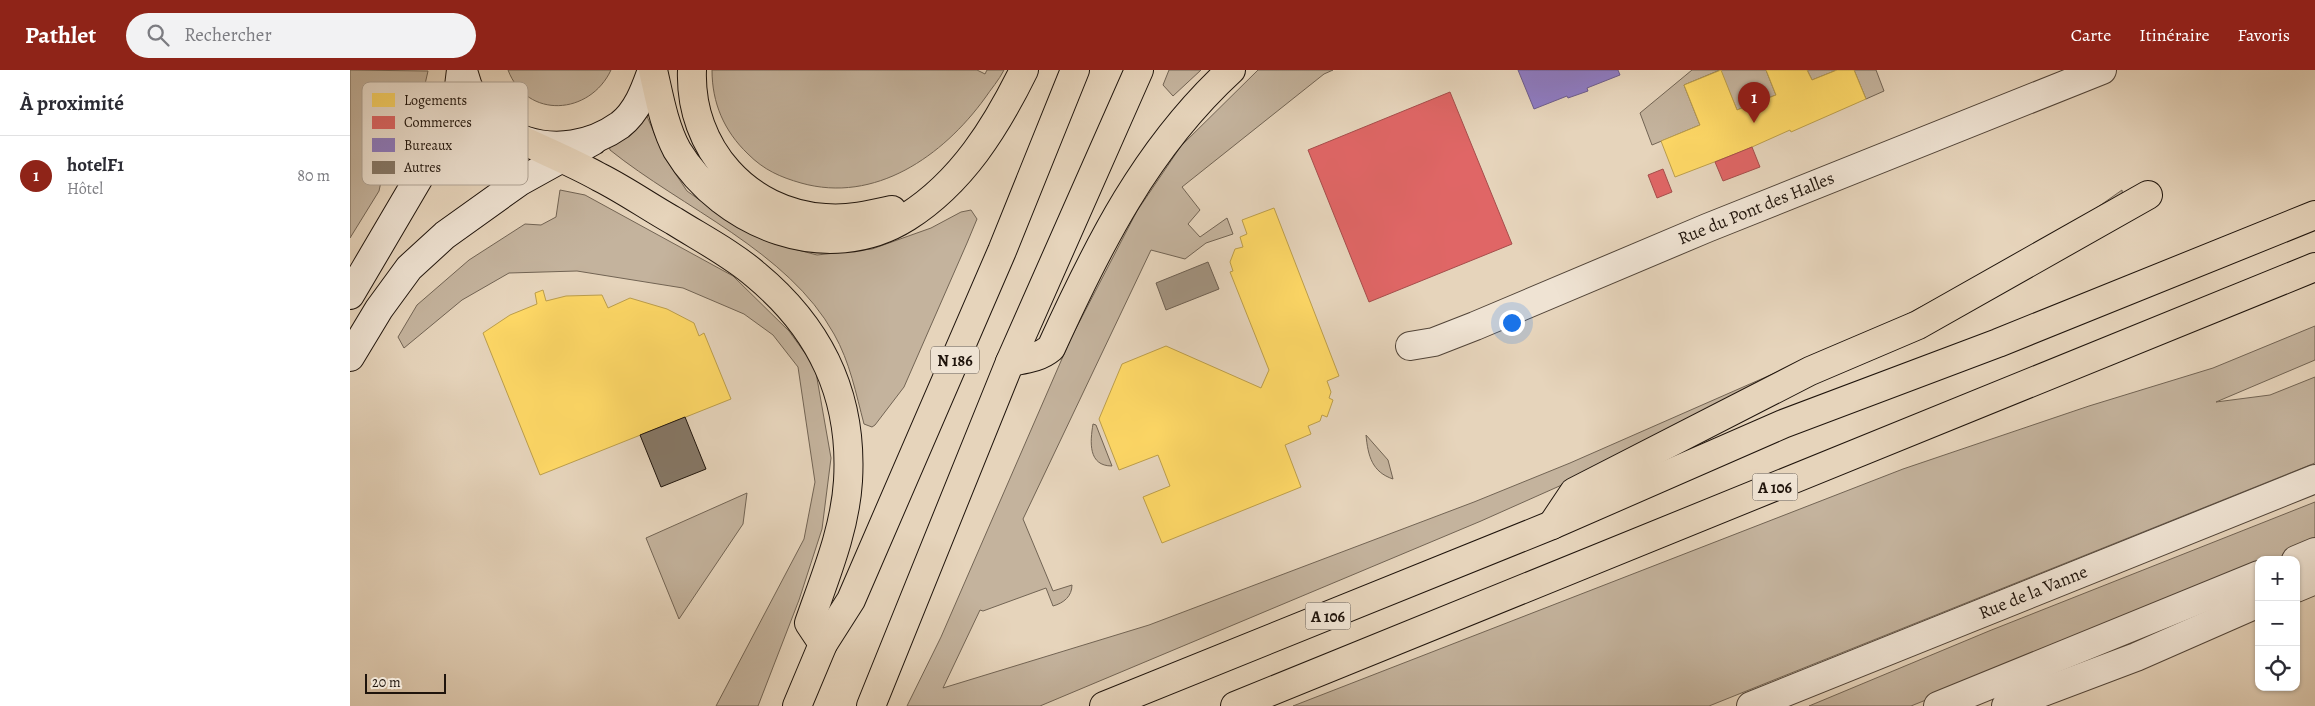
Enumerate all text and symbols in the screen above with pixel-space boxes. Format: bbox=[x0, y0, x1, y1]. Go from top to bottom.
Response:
search box bbox=[126, 13, 476, 58]
text: Pathlet bbox=[25, 19, 96, 51]
icon: search bbox=[144, 21, 172, 49]
text: Rechercher bbox=[184, 22, 272, 48]
text: Carte bbox=[2071, 23, 2111, 47]
text: Itinéraire bbox=[2139, 23, 2210, 47]
text: Favoris bbox=[2238, 23, 2290, 47]
legend bbox=[362, 82, 528, 185]
pin: 1 bbox=[1738, 82, 1770, 123]
text: À proximité bbox=[20, 89, 124, 117]
text: Logements bbox=[404, 91, 467, 110]
text: Commerces bbox=[404, 113, 472, 132]
text: Bureaux bbox=[404, 136, 453, 155]
text: hotelF1 bbox=[67, 152, 124, 178]
text: Autres bbox=[403, 158, 441, 177]
text: 1 bbox=[33, 165, 39, 187]
text: 80 m bbox=[297, 165, 330, 187]
street label: Rue du Pont des Halles bbox=[1674, 166, 1838, 250]
text: Hôtel bbox=[67, 178, 103, 200]
your location bbox=[1499, 310, 1525, 336]
road number: N 186 bbox=[931, 346, 979, 374]
road number: A 106 bbox=[1752, 474, 1798, 501]
map controls bbox=[2255, 556, 2300, 691]
button: + bbox=[2255, 556, 2300, 601]
street label: Rue de la Vanne bbox=[1975, 559, 2091, 625]
button: − bbox=[2255, 601, 2300, 646]
road number: A 106 bbox=[1306, 602, 1350, 630]
button: locate bbox=[2255, 646, 2300, 691]
scale bar bbox=[365, 671, 446, 694]
text: 20 m bbox=[372, 673, 401, 692]

